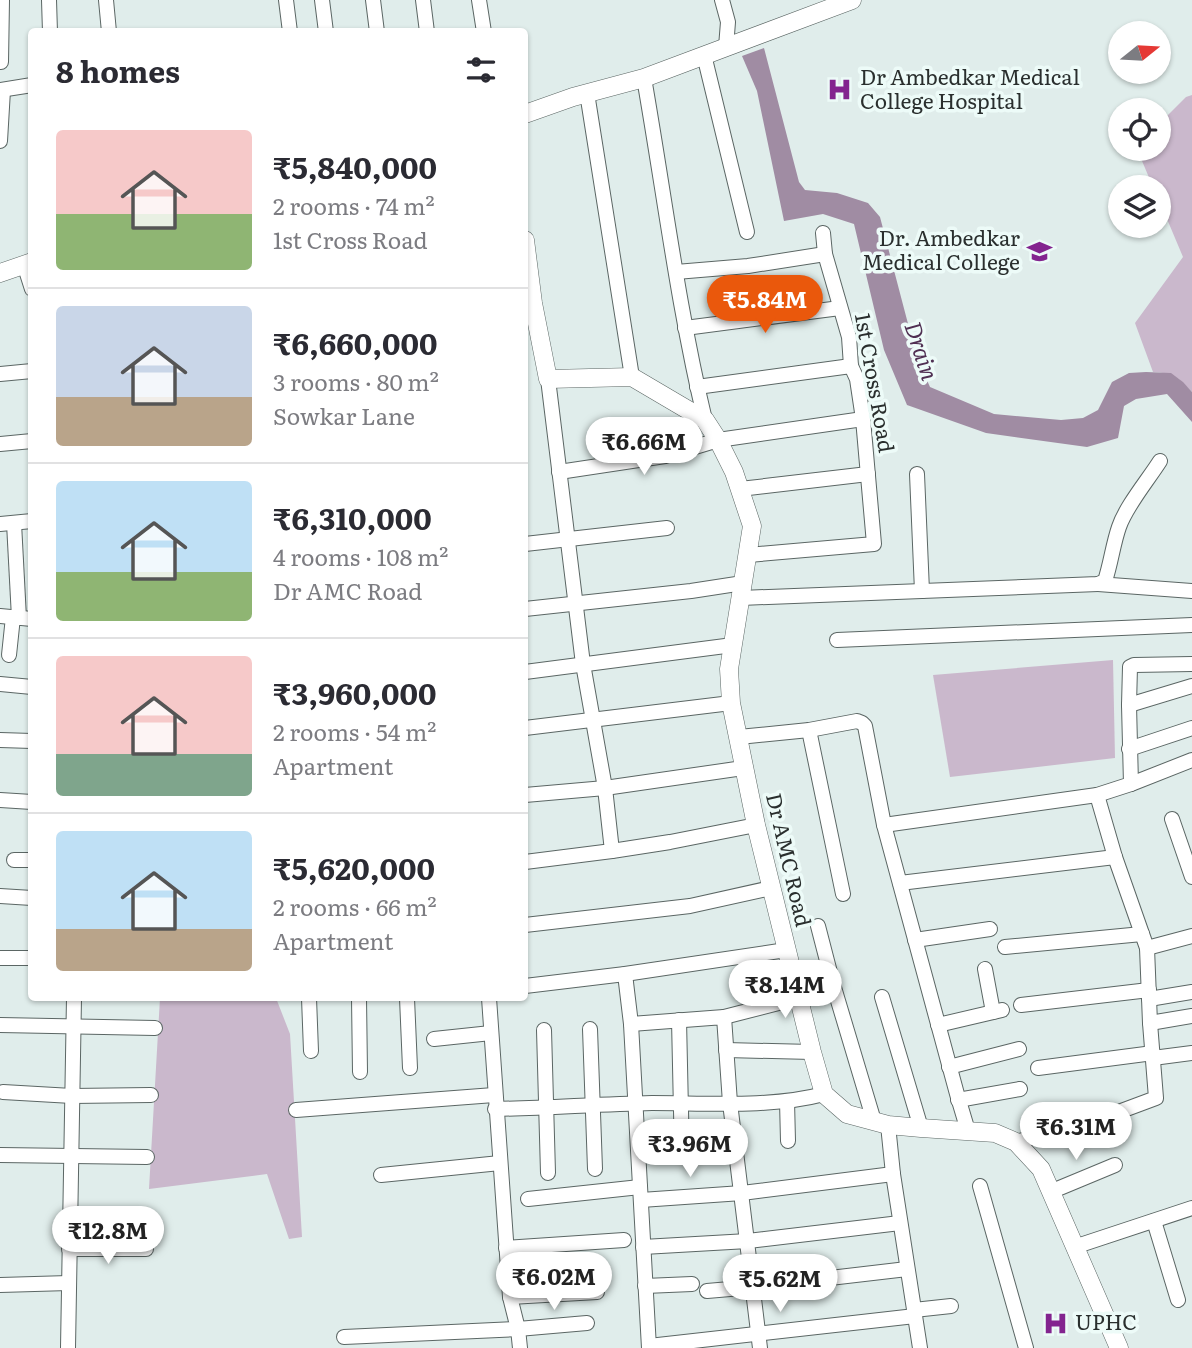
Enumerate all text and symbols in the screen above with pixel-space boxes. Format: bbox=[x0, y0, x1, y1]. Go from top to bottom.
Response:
north arrow bbox=[1108, 21, 1171, 84]
map controls bbox=[1108, 21, 1171, 238]
text: 8 homes bbox=[56, 48, 180, 92]
icon: filters bbox=[462, 51, 500, 89]
place label: Dr Ambedkar Medical College Hospital bbox=[860, 60, 1080, 115]
hospital icon: Dr Ambedkar Medical College Hospital bbox=[826, 76, 854, 104]
button: locate bbox=[1108, 98, 1171, 161]
text: ₹5,840,000 bbox=[273, 144, 437, 188]
icon: home bbox=[112, 158, 196, 242]
button: layers bbox=[1108, 175, 1171, 238]
text: 2 rooms · 74 m² bbox=[273, 188, 435, 222]
place label: Dr. Ambedkar Medical College bbox=[862, 221, 1020, 276]
text: 1st Cross Road bbox=[273, 222, 427, 256]
school or university icon: Dr. Ambedkar Medical College bbox=[1026, 237, 1054, 265]
pin: ₹5.84M bbox=[708, 276, 822, 335]
text: ₹5.84M bbox=[723, 281, 807, 315]
street label: 1st Cross Road bbox=[849, 310, 904, 455]
water label: Drain bbox=[897, 317, 948, 384]
text: ₹6,660,000 bbox=[273, 320, 438, 364]
icon: home bbox=[112, 334, 196, 418]
text: 3 rooms · 80 m² bbox=[273, 364, 439, 398]
text: Sowkar Lane bbox=[273, 398, 415, 432]
pin: ₹6.66M bbox=[587, 418, 701, 477]
text: ₹6.66M bbox=[602, 423, 686, 457]
text: ₹6,310,000 bbox=[273, 495, 432, 539]
icon: home bbox=[112, 509, 196, 593]
text: 4 rooms · 108 m² bbox=[273, 539, 448, 573]
text: Dr AMC Road bbox=[273, 573, 422, 607]
text: ₹3,960,000 bbox=[273, 670, 436, 714]
icon: home bbox=[112, 684, 196, 768]
text: 2 rooms · 54 m² bbox=[273, 714, 436, 748]
text: Apartment bbox=[273, 748, 393, 782]
street label: Dr AMC Road bbox=[760, 790, 821, 929]
text: ₹5,620,000 bbox=[273, 845, 435, 889]
icon: home bbox=[112, 859, 196, 943]
text: 2 rooms · 66 m² bbox=[273, 889, 437, 923]
text: Apartment bbox=[273, 923, 393, 957]
pin: ₹8.14M bbox=[728, 960, 842, 1020]
text: ₹8.14M bbox=[745, 966, 825, 1000]
pin: ₹6.31M bbox=[1019, 1102, 1133, 1162]
text: ₹6.31M bbox=[1036, 1108, 1116, 1142]
pin: ₹3.96M bbox=[633, 1120, 747, 1179]
text: ₹3.96M bbox=[648, 1125, 732, 1159]
pin: ₹12.8M bbox=[51, 1206, 165, 1266]
text: ₹12.8M bbox=[68, 1212, 148, 1246]
pin: ₹6.02M bbox=[497, 1252, 611, 1312]
pin: ₹5.62M bbox=[723, 1254, 837, 1314]
text: ₹6.02M bbox=[512, 1258, 596, 1292]
text: ₹5.62M bbox=[739, 1260, 821, 1294]
place label: UPHC bbox=[1075, 1305, 1137, 1336]
hospital icon: UPHC bbox=[1041, 1309, 1069, 1337]

